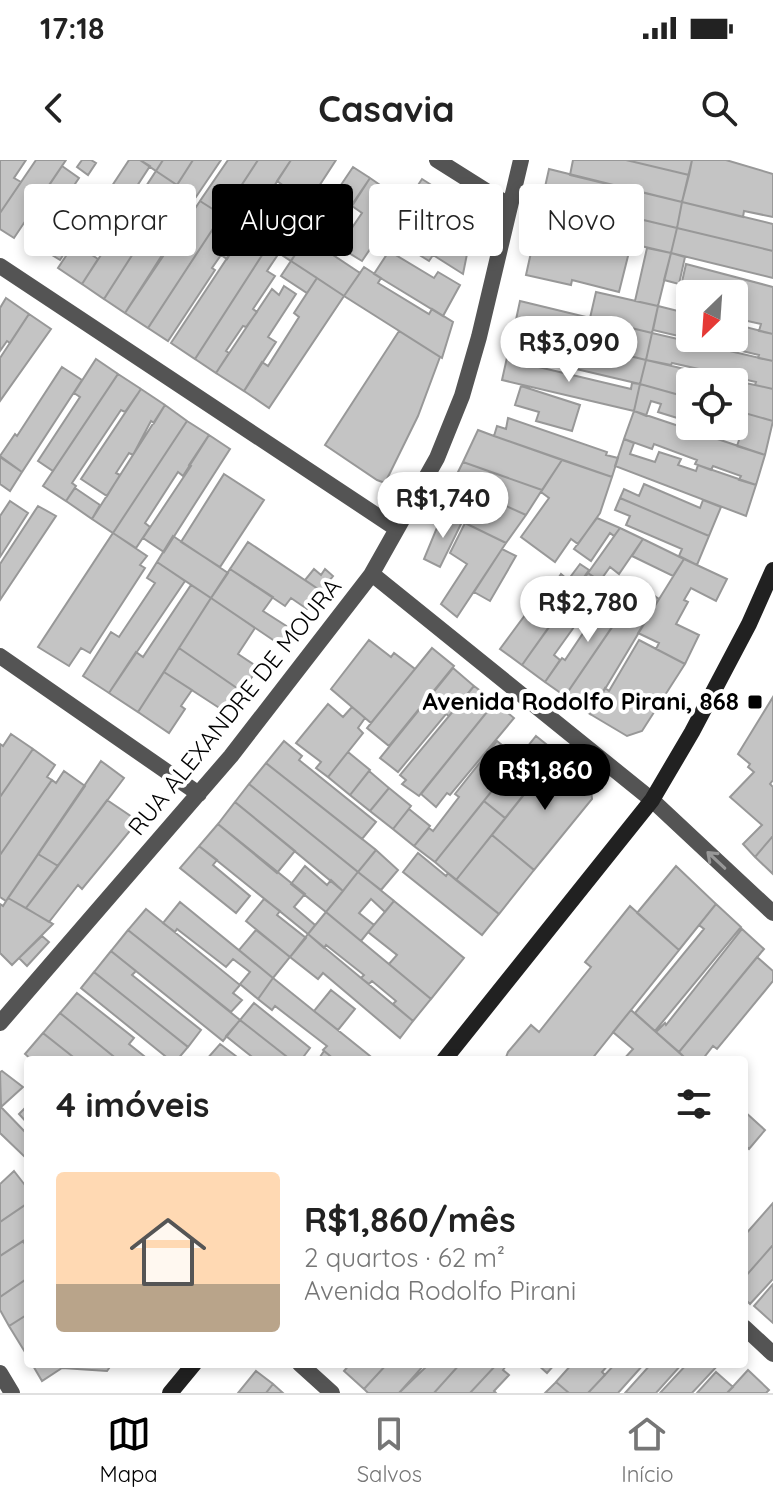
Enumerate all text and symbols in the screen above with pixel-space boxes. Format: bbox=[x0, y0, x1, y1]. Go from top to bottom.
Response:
text: 17:18 bbox=[40, 9, 104, 47]
icon: back bbox=[32, 86, 76, 130]
text: Casavia bbox=[318, 86, 455, 131]
icon: search bbox=[697, 86, 741, 130]
chip: Comprar bbox=[24, 184, 196, 256]
chip: Alugar bbox=[212, 184, 353, 256]
chip: Filtros bbox=[369, 184, 503, 256]
chip: Novo bbox=[519, 184, 644, 256]
north arrow bbox=[676, 280, 748, 352]
map controls bbox=[676, 280, 748, 440]
pin: R$3,090 bbox=[495, 316, 643, 384]
text: R$3,090 bbox=[518, 325, 620, 358]
button: locate bbox=[676, 368, 748, 440]
pin: R$1,740 bbox=[369, 472, 517, 540]
text: R$1,740 bbox=[395, 481, 491, 514]
street label: RUA ALEXANDRE DE MOURA bbox=[121, 572, 347, 841]
pin: R$2,780 bbox=[514, 576, 662, 644]
text: R$2,780 bbox=[538, 585, 638, 618]
place label: Avenida Rodolfo Pirani, 868 bbox=[422, 686, 739, 716]
marker: Avenida Rodolfo Pirani, 868 bbox=[746, 693, 764, 711]
pin: R$1,860 bbox=[471, 744, 619, 812]
text: R$1,860 bbox=[497, 753, 593, 786]
one-way arrow bbox=[706, 850, 726, 869]
icon: filters bbox=[672, 1082, 716, 1126]
text: 4 imóveis bbox=[56, 1083, 209, 1126]
text: R$1,860/mês bbox=[304, 1198, 516, 1241]
icon: home bbox=[120, 1204, 216, 1300]
text: 2 quartos · 62 m² bbox=[304, 1241, 505, 1274]
text: Avenida Rodolfo Pirani bbox=[304, 1274, 576, 1307]
tab: Mapa bbox=[100, 1412, 158, 1488]
tab: Salvos bbox=[357, 1412, 422, 1488]
tab: Início bbox=[621, 1412, 673, 1488]

